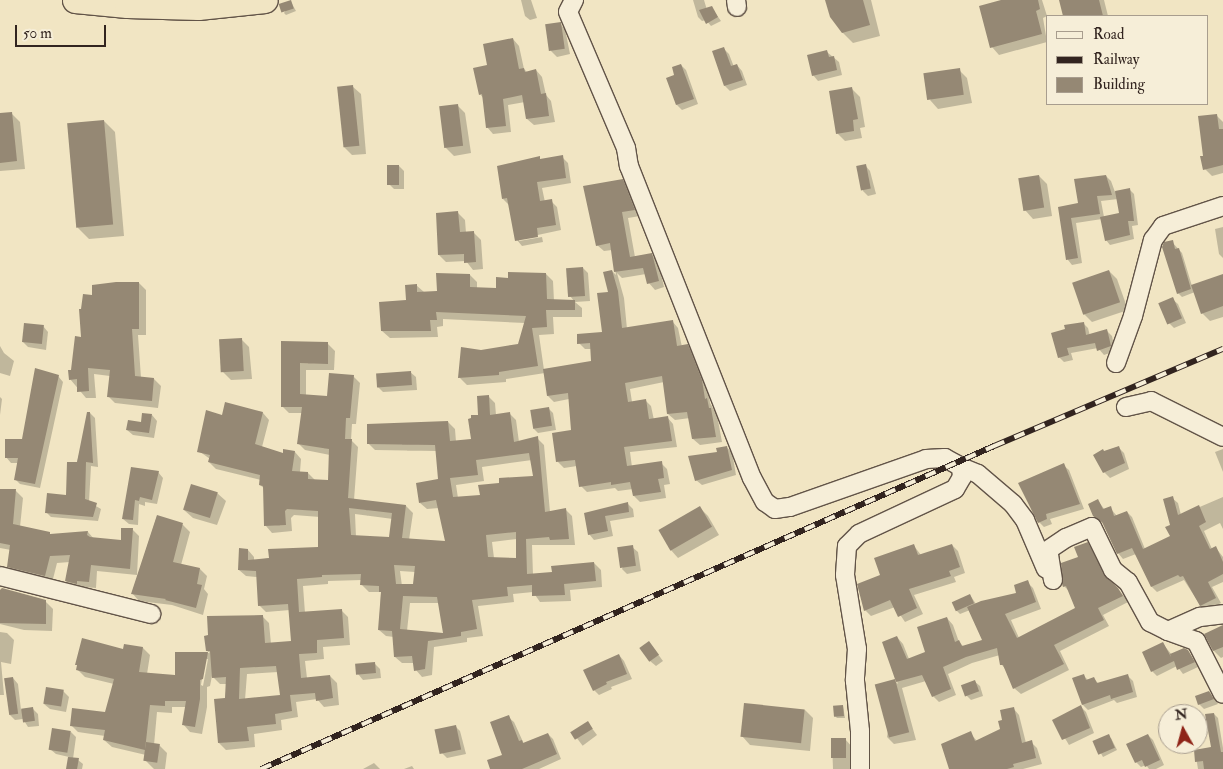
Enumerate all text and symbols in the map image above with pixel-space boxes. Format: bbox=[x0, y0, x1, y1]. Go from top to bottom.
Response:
scale bar bbox=[18, 15, 109, 47]
legend bbox=[1046, 15, 1208, 105]
text: 50 m bbox=[23, 24, 52, 43]
text: Road bbox=[1093, 25, 1124, 44]
text: Railway bbox=[1093, 50, 1139, 69]
text: Building bbox=[1093, 75, 1145, 94]
north arrow bbox=[1158, 704, 1208, 754]
text: N bbox=[1174, 705, 1188, 724]

